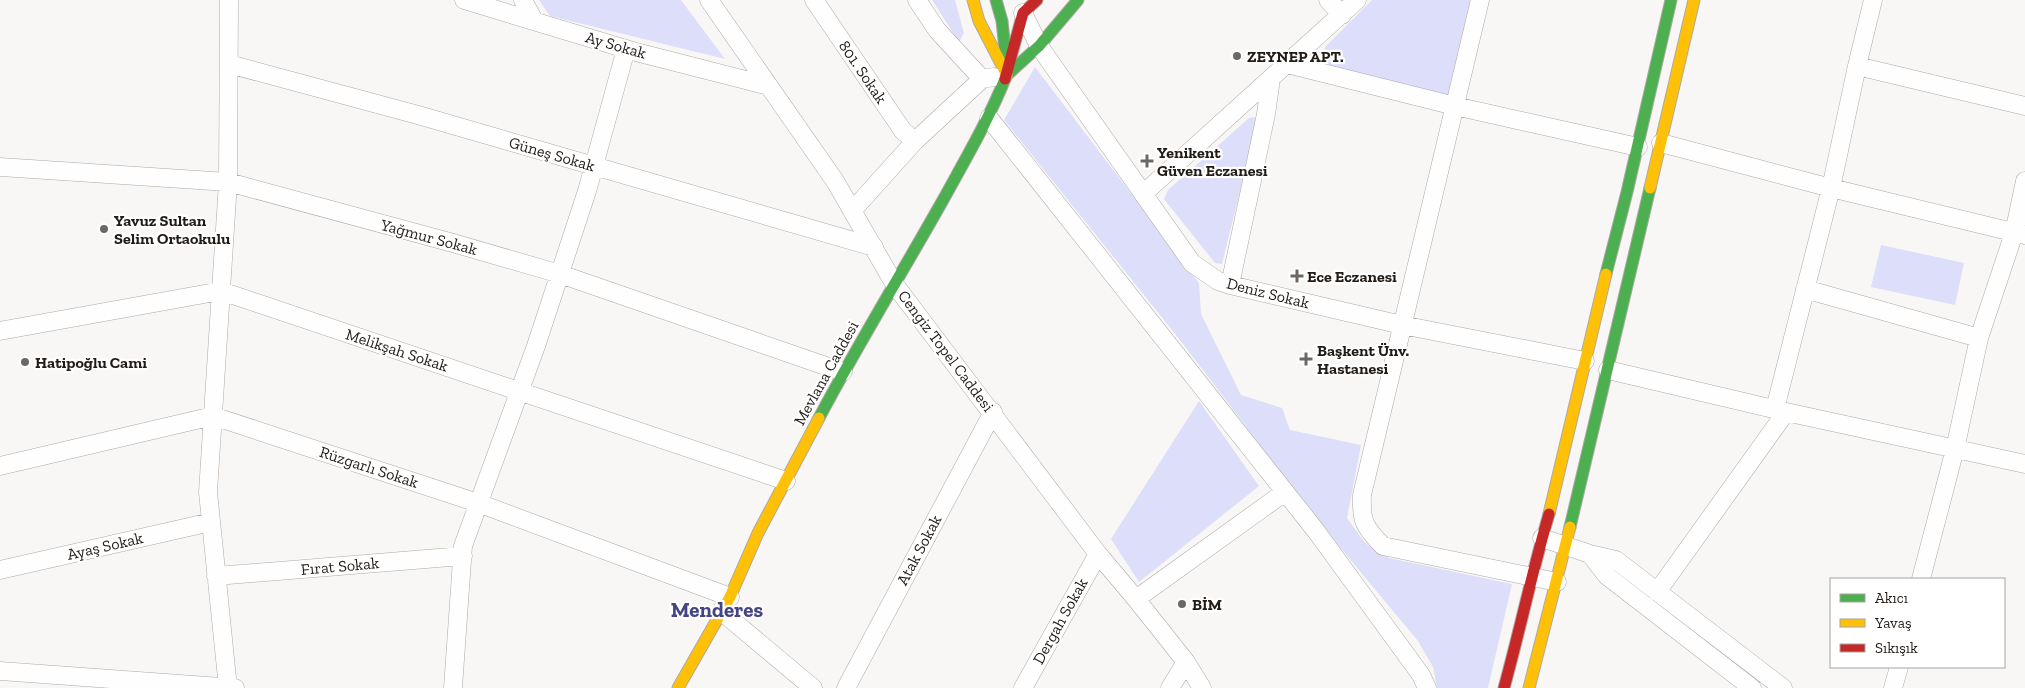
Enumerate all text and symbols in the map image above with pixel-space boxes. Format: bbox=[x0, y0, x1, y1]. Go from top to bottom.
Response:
street label: Ay Sokak bbox=[583, 27, 649, 63]
street label: 801. Sokak bbox=[835, 37, 891, 108]
place label: ZEYNEP APT. bbox=[1247, 47, 1344, 66]
marker: ZEYNEP APT. bbox=[1231, 50, 1243, 62]
street label: Güneş Sokak bbox=[507, 133, 598, 176]
place label: Yenikent Güven Eczanesi bbox=[1157, 143, 1268, 180]
marker: Yenikent Güven Eczanesi bbox=[1141, 155, 1153, 167]
place label: Yavuz Sultan Selim Ortaokulu bbox=[114, 211, 231, 248]
street label: Yağmur Sokak bbox=[378, 215, 480, 259]
marker: Yavuz Sultan Selim Ortaokulu bbox=[98, 223, 110, 235]
place label: Ece Eczanesi bbox=[1307, 267, 1397, 286]
marker: Ece Eczanesi bbox=[1291, 270, 1303, 282]
street label: Deniz Sokak bbox=[1225, 274, 1312, 313]
street label: Cengiz Topel Caddesi bbox=[894, 287, 998, 416]
street label: Mevlana Caddesi bbox=[790, 317, 863, 428]
street label: Melikşah Sokak bbox=[343, 324, 451, 376]
place label: Başkent Ünv. Hastanesi bbox=[1317, 341, 1410, 378]
marker: Başkent Ünv. Hastanesi bbox=[1299, 352, 1313, 366]
place label: Hatipoğlu Cami bbox=[35, 353, 147, 372]
marker: Hatipoğlu Cami bbox=[19, 356, 31, 368]
street label: Rüzgarlı Sokak bbox=[317, 442, 421, 492]
street label: Atak Sokak bbox=[893, 511, 946, 588]
street label: Ayaş Sokak bbox=[65, 528, 145, 564]
street label: Fırat Sokak bbox=[300, 553, 381, 579]
street label: Dergah Sokak bbox=[1029, 574, 1092, 667]
legend bbox=[1830, 578, 2005, 668]
text: Akıcı bbox=[1875, 589, 1908, 607]
place label: BİM bbox=[1192, 595, 1222, 614]
district label: Menderes bbox=[671, 597, 763, 622]
marker: BİM bbox=[1176, 598, 1188, 610]
text: Yavaş bbox=[1874, 614, 1912, 632]
text: Sıkışık bbox=[1875, 639, 1918, 657]

